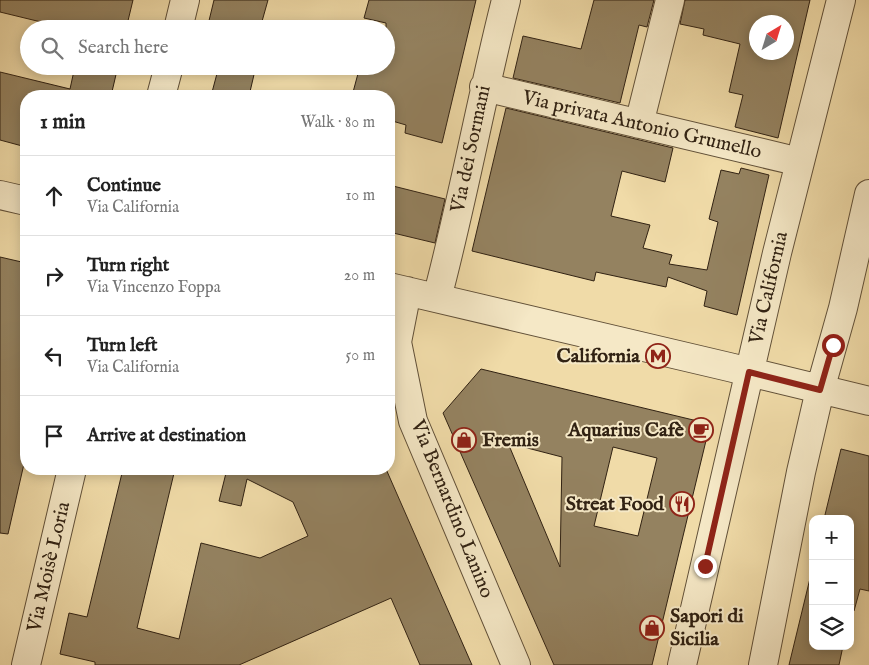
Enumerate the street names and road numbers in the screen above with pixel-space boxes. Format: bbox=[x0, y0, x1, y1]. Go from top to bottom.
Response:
street label: Via dei Sormani bbox=[445, 83, 497, 216]
street label: Via privata Antonio Grumello bbox=[519, 85, 764, 165]
street label: Via California bbox=[744, 229, 794, 348]
street label: Via Bernardino Lanino bbox=[404, 415, 499, 602]
street label: Via Moisè Loria bbox=[22, 499, 76, 636]

